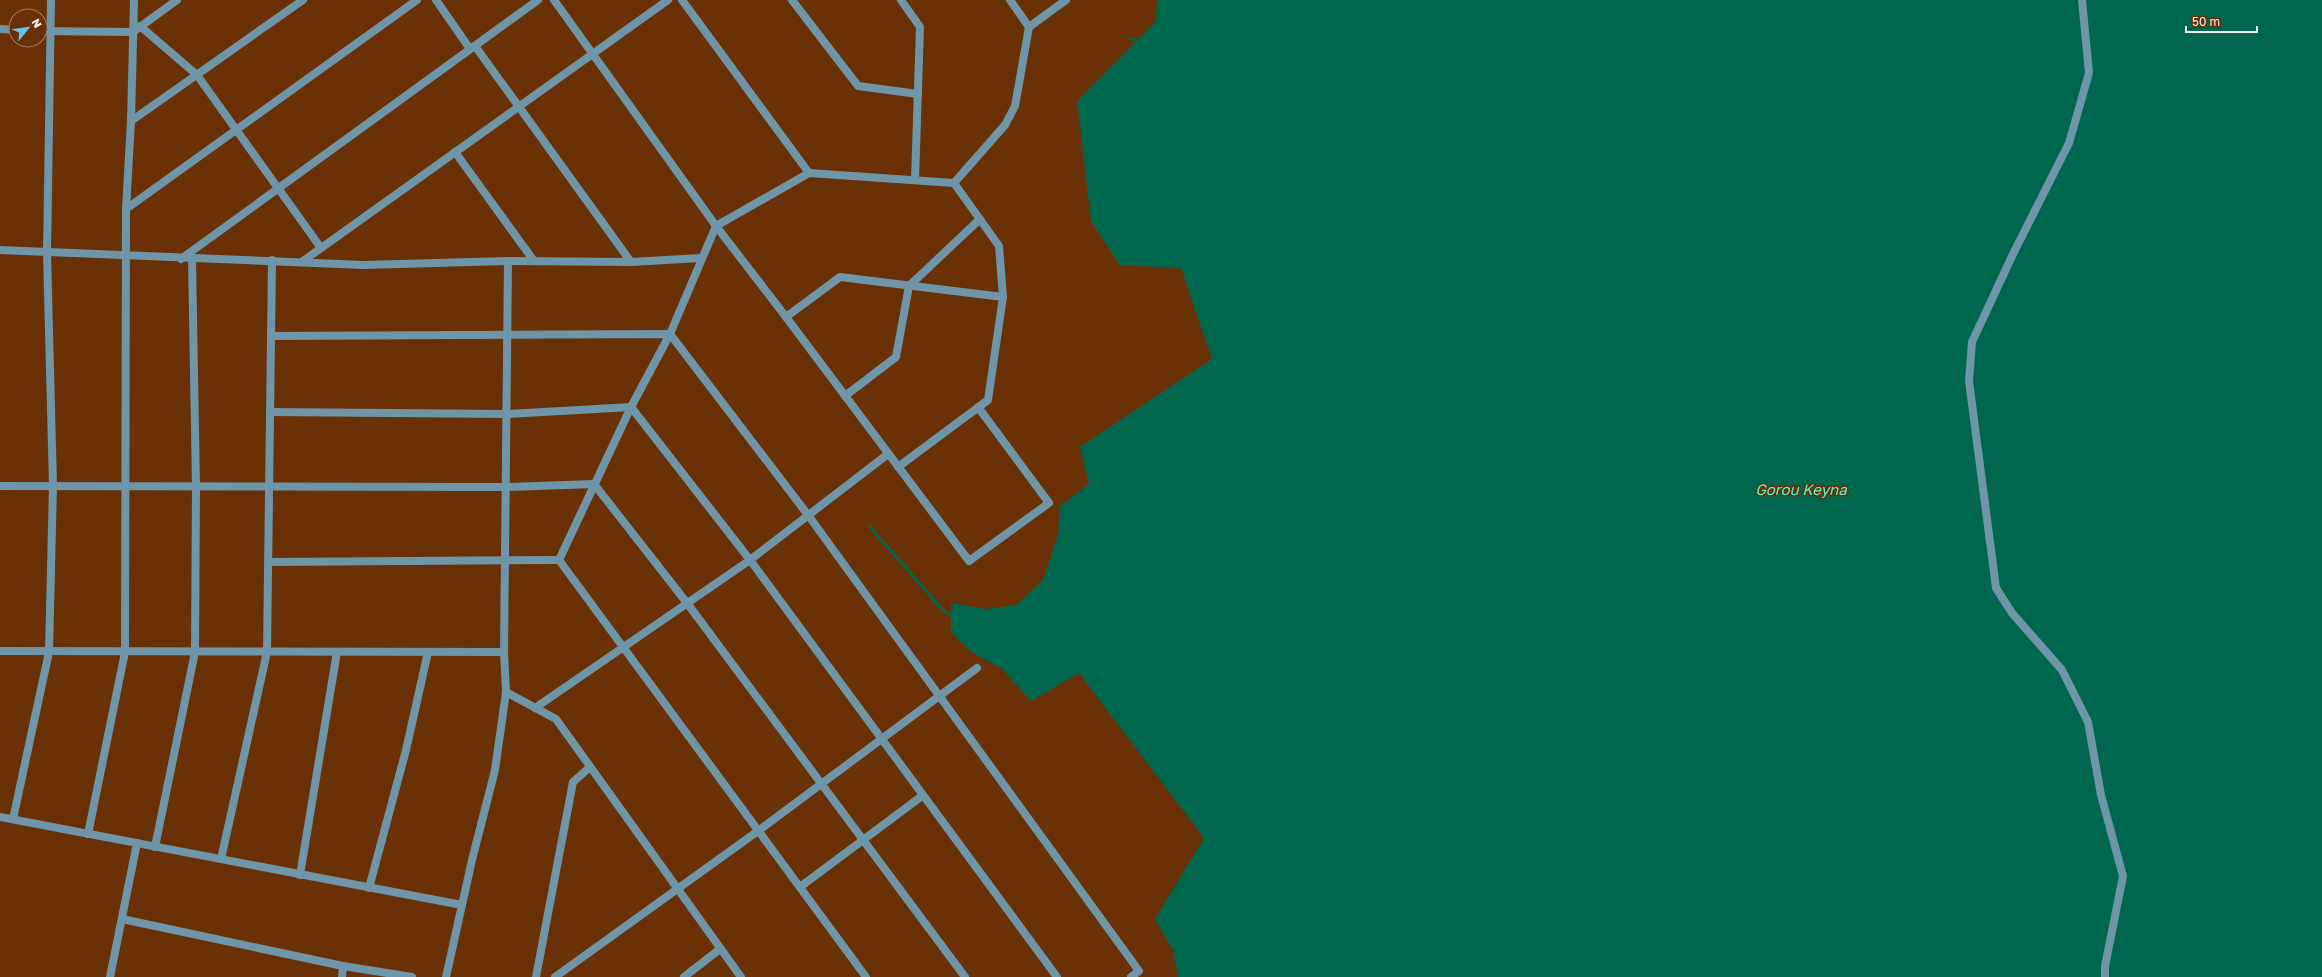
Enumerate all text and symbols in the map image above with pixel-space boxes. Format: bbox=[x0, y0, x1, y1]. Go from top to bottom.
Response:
north arrow bbox=[8, 8, 48, 48]
scale bar bbox=[2186, 8, 2257, 34]
text: 50 m bbox=[2192, 14, 2220, 29]
text: N bbox=[29, 16, 45, 30]
water label: Gorou Keyna bbox=[1755, 480, 1847, 499]

